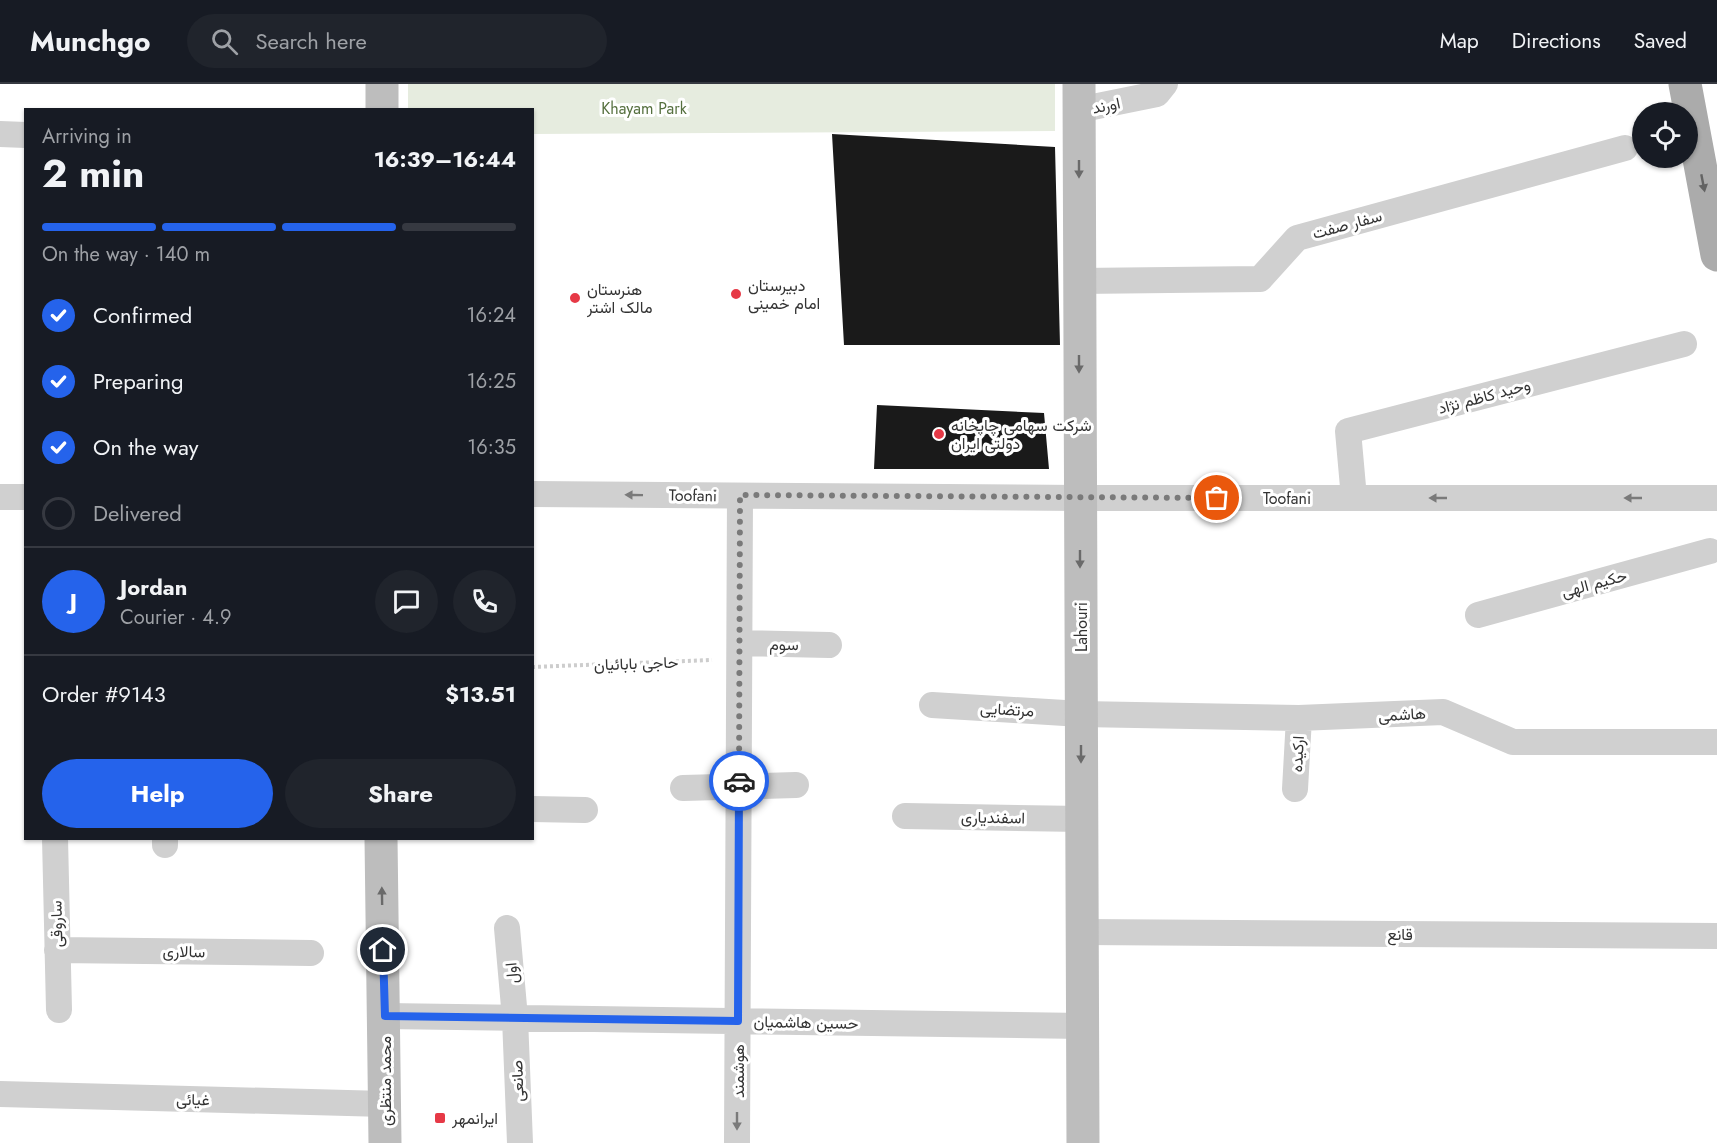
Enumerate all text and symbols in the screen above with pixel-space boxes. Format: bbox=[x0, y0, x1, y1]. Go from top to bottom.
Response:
search box bbox=[187, 14, 607, 68]
text: Munchgo bbox=[30, 21, 151, 62]
icon: search bbox=[208, 25, 241, 58]
text: Search here bbox=[256, 25, 367, 57]
text: Map bbox=[1440, 26, 1479, 56]
text: Directions bbox=[1512, 26, 1601, 56]
text: Saved bbox=[1634, 26, 1687, 56]
street label: اورند bbox=[1090, 91, 1122, 120]
park label: Khayam Park bbox=[601, 97, 688, 120]
map controls bbox=[1632, 102, 1698, 168]
button: locate bbox=[1632, 102, 1698, 168]
text: Arriving in bbox=[42, 122, 132, 151]
text: 16:39–16:44 bbox=[374, 143, 516, 175]
text: 2 min bbox=[42, 145, 144, 202]
one-way arrow bbox=[1074, 159, 1083, 178]
one-way arrow bbox=[1699, 173, 1708, 192]
street label: سفار صفت bbox=[1310, 204, 1385, 245]
text: On the way · 140 m bbox=[42, 240, 210, 269]
place label: دبیرستان امام خمینی bbox=[748, 274, 820, 315]
place label: هنرستان مالک اشتر bbox=[586, 278, 652, 319]
marker: دبیرستان امام خمینی bbox=[729, 287, 743, 301]
marker: هنرستان مالک اشتر bbox=[568, 291, 582, 305]
icon: check bbox=[42, 299, 75, 332]
text: Confirmed bbox=[93, 299, 192, 331]
text: 16:24 bbox=[466, 301, 516, 330]
one-way arrow bbox=[1074, 354, 1084, 373]
icon: check bbox=[42, 365, 75, 398]
text: Preparing bbox=[93, 365, 184, 397]
text: 16:25 bbox=[467, 367, 516, 396]
street label: وحید کاظم نژاد bbox=[1435, 373, 1533, 420]
place label: شرکت سهامی چاپخانه دولتی ایران bbox=[951, 414, 1092, 455]
marker: شرکت سهامی چاپخانه دولتی ایران bbox=[932, 427, 946, 441]
icon: check bbox=[42, 431, 75, 464]
text: On the way bbox=[93, 431, 198, 463]
text: 16:35 bbox=[467, 433, 516, 462]
pin bbox=[1191, 472, 1242, 523]
icon: bag bbox=[1200, 481, 1233, 514]
street label: Toofani bbox=[669, 484, 717, 507]
street label: Toofani bbox=[1263, 487, 1311, 510]
one-way arrow bbox=[625, 490, 644, 499]
one-way arrow bbox=[1429, 493, 1448, 503]
one-way arrow bbox=[1624, 493, 1643, 503]
text: Delivered bbox=[93, 497, 182, 529]
one-way arrow bbox=[1075, 549, 1085, 568]
street label: حکیم الهی bbox=[1559, 564, 1630, 603]
button: chat bbox=[375, 570, 438, 633]
button: phone bbox=[453, 570, 516, 633]
text: Jordan bbox=[120, 571, 187, 603]
text: J bbox=[70, 585, 77, 617]
street label: Lahouri bbox=[1070, 602, 1093, 652]
text: Courier · 4.9 bbox=[120, 603, 232, 632]
street label: سوم bbox=[769, 633, 799, 656]
street label: حاجی بابائیان bbox=[593, 651, 679, 676]
text: Order #9143 bbox=[42, 678, 166, 710]
text: $13.51 bbox=[445, 678, 516, 710]
street label: مرتضایی bbox=[979, 697, 1035, 722]
street label: هاشمی bbox=[1378, 702, 1426, 727]
street label: ارکیده bbox=[1285, 735, 1310, 773]
one-way arrow bbox=[1076, 744, 1086, 763]
courier bbox=[709, 751, 769, 811]
button: Help bbox=[42, 759, 273, 828]
button: Share bbox=[285, 759, 516, 828]
icon: car bbox=[723, 765, 756, 798]
street label: اسفندیاری bbox=[961, 805, 1025, 830]
one-way arrow bbox=[377, 886, 387, 905]
street label: ساروقی bbox=[45, 900, 68, 948]
street label: قانع bbox=[1387, 923, 1413, 946]
pin bbox=[357, 924, 408, 975]
icon: home bbox=[366, 933, 399, 966]
street label: سالاری bbox=[162, 940, 206, 963]
street label: اول bbox=[499, 961, 524, 984]
street label: حسین هاشمیان bbox=[753, 1010, 859, 1035]
street label: محمد منتظری bbox=[374, 1036, 397, 1126]
street label: هوشمند bbox=[727, 1044, 750, 1098]
street label: صانعی bbox=[505, 1060, 530, 1102]
street label: غیائی bbox=[176, 1088, 210, 1111]
place label: ایرانمهر bbox=[451, 1107, 498, 1130]
marker: ایرانمهر bbox=[433, 1111, 447, 1125]
one-way arrow bbox=[733, 1112, 742, 1131]

